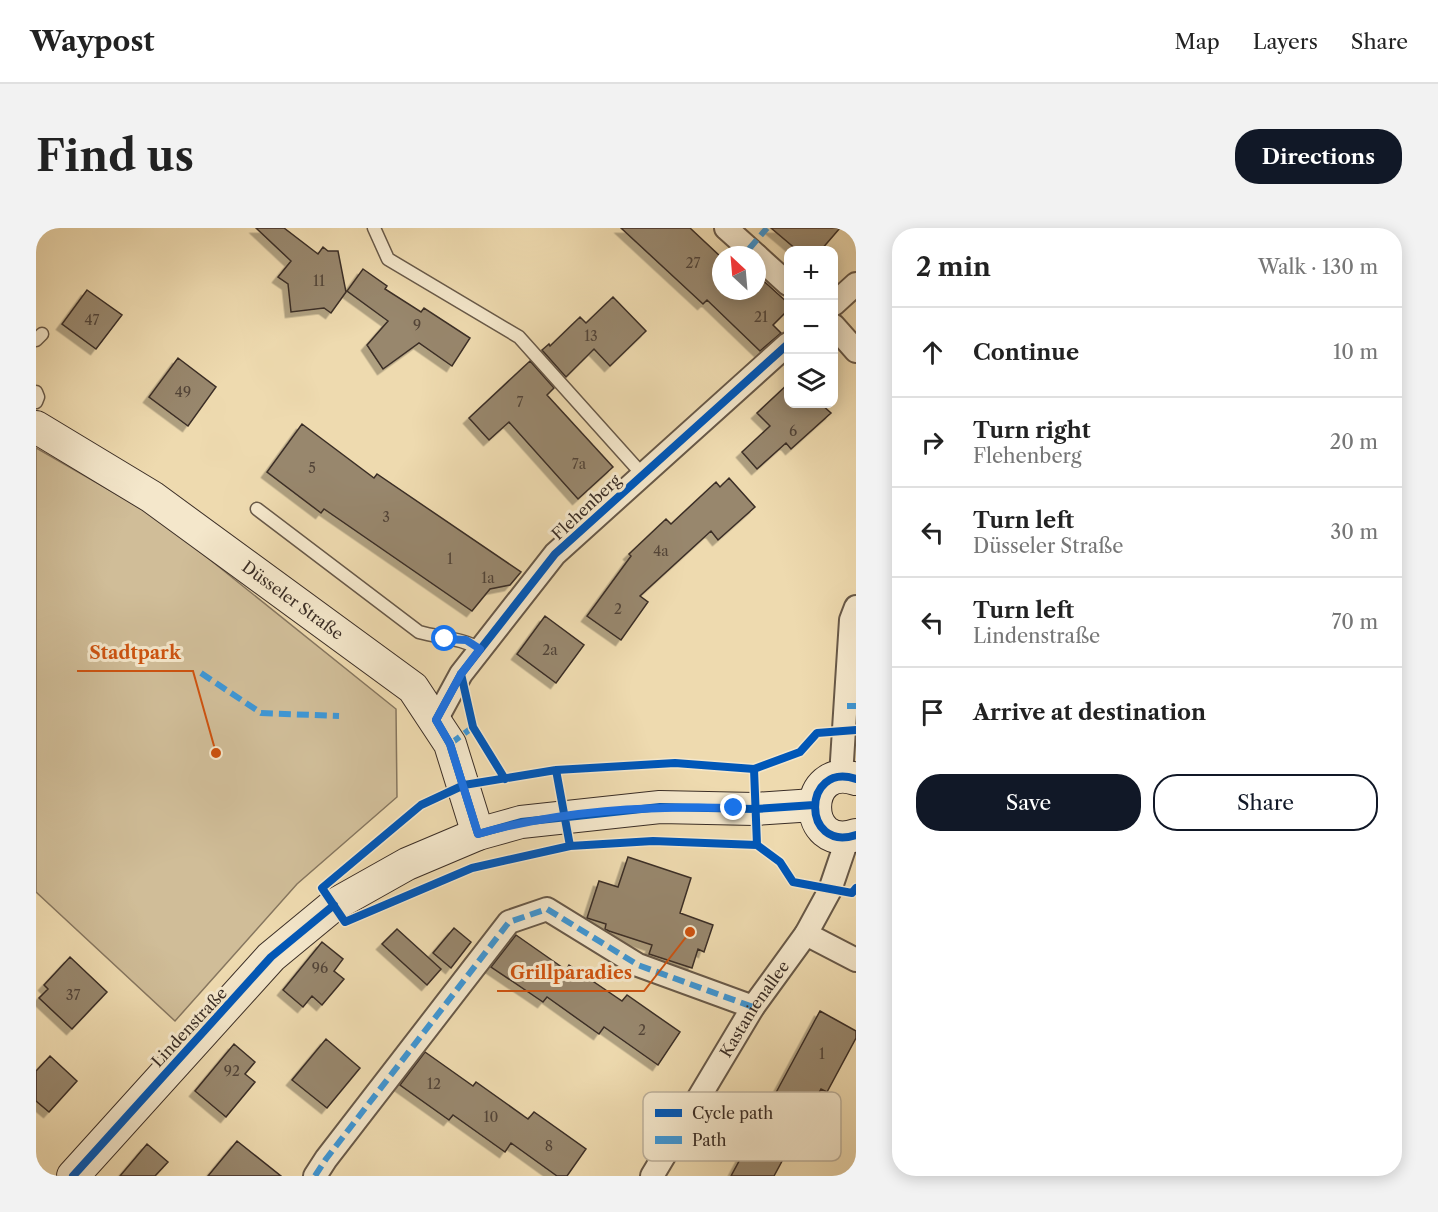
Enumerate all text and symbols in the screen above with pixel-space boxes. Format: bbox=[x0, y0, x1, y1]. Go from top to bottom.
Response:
text: Waypost bbox=[30, 24, 154, 58]
text: Map bbox=[1175, 29, 1220, 54]
text: Layers bbox=[1253, 29, 1318, 54]
text: Share bbox=[1351, 29, 1408, 54]
button: Directions bbox=[1235, 129, 1402, 184]
text: Find us bbox=[36, 130, 194, 182]
north arrow bbox=[712, 246, 766, 300]
map controls bbox=[784, 246, 838, 408]
button: + bbox=[784, 246, 838, 300]
text: 2 min bbox=[916, 251, 991, 283]
house number: 27 bbox=[686, 254, 701, 272]
text: Walk · 130 m bbox=[1258, 255, 1378, 279]
house number: 11 bbox=[313, 272, 325, 290]
button: − bbox=[784, 300, 838, 354]
house number: 21 bbox=[754, 308, 768, 326]
house number: 47 bbox=[85, 311, 100, 329]
house number: 9 bbox=[413, 316, 421, 334]
house number: 13 bbox=[584, 327, 598, 345]
icon: ahead bbox=[916, 336, 949, 369]
text: Continue bbox=[973, 339, 1079, 366]
text: 10 m bbox=[1333, 340, 1378, 364]
button: layers bbox=[784, 354, 838, 408]
house number: 49 bbox=[175, 383, 191, 401]
house number: 7 bbox=[517, 393, 524, 411]
text: Turn right bbox=[973, 417, 1091, 444]
house number: 6 bbox=[789, 422, 797, 440]
icon: right bbox=[916, 426, 949, 459]
text: 20 m bbox=[1330, 430, 1378, 454]
text: Flehenberg bbox=[973, 444, 1081, 468]
house number: 7a bbox=[572, 455, 587, 473]
house number: 5 bbox=[308, 459, 316, 477]
street label: Flehenberg bbox=[547, 470, 625, 544]
text: Turn left bbox=[973, 507, 1074, 534]
house number: 3 bbox=[382, 508, 390, 526]
icon: left bbox=[916, 516, 949, 549]
text: 30 m bbox=[1330, 520, 1378, 544]
text: Düsseler Straße bbox=[973, 534, 1123, 558]
house number: 4a bbox=[653, 542, 669, 560]
house number: 1 bbox=[447, 550, 453, 568]
street label: Düsseler Straße bbox=[238, 556, 347, 644]
house number: 1a bbox=[481, 569, 495, 587]
text: Turn left bbox=[973, 597, 1074, 624]
house number: 2 bbox=[614, 600, 622, 618]
icon: left bbox=[916, 606, 949, 639]
text: 70 m bbox=[1332, 610, 1378, 634]
text: Lindenstraße bbox=[973, 624, 1100, 648]
route start bbox=[431, 625, 457, 651]
callout: Stadtpark bbox=[77, 635, 193, 671]
house number: 2a bbox=[542, 641, 558, 659]
text: Stadtpark bbox=[89, 642, 182, 664]
icon: arrive bbox=[916, 696, 949, 729]
text: Arrive at destination bbox=[973, 699, 1206, 726]
button: Save bbox=[916, 774, 1141, 831]
button: Share bbox=[1153, 774, 1378, 831]
route end bbox=[720, 794, 746, 820]
callout: Grillparadies bbox=[497, 955, 644, 991]
street label: Kastanienallee bbox=[715, 957, 793, 1061]
house number: 96 bbox=[312, 959, 328, 977]
text: Grillparadies bbox=[510, 962, 632, 984]
street label: Lindenstraße bbox=[147, 983, 231, 1071]
house number: 37 bbox=[66, 986, 80, 1004]
house number: 2 bbox=[638, 1021, 646, 1039]
house number: 1 bbox=[819, 1045, 825, 1063]
house number: 92 bbox=[224, 1062, 240, 1080]
house number: 12 bbox=[427, 1075, 441, 1093]
legend bbox=[643, 1092, 841, 1161]
text: Cycle path bbox=[692, 1103, 773, 1123]
house number: 10 bbox=[484, 1108, 498, 1126]
text: Path bbox=[692, 1130, 726, 1150]
house number: 8 bbox=[545, 1137, 553, 1155]

